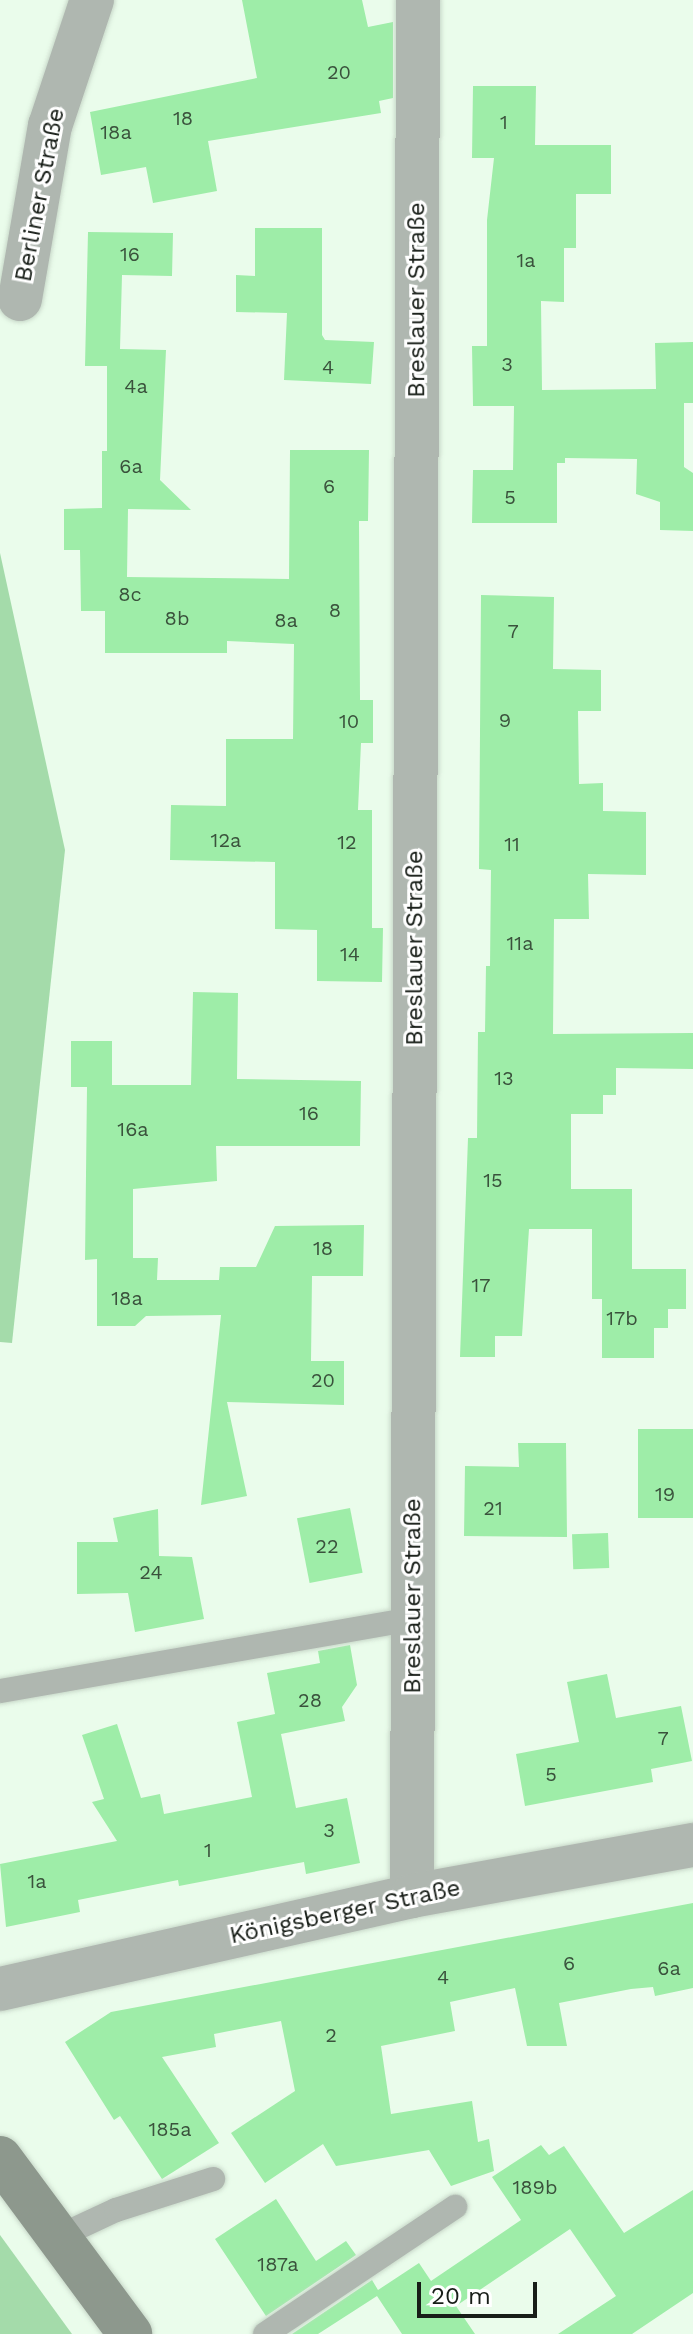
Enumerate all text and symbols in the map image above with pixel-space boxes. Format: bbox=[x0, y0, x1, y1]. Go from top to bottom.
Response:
house number: 20 bbox=[327, 60, 351, 84]
street label: Berliner Straße bbox=[9, 105, 71, 285]
house number: 18 bbox=[173, 106, 193, 130]
house number: 1 bbox=[500, 110, 508, 134]
house number: 18a bbox=[100, 120, 132, 144]
street label: Breslauer Straße bbox=[403, 202, 431, 398]
house number: 16 bbox=[120, 242, 140, 266]
house number: 1a bbox=[516, 248, 536, 272]
house number: 3 bbox=[501, 352, 513, 376]
house number: 4 bbox=[322, 355, 334, 379]
house number: 4a bbox=[124, 374, 148, 398]
house number: 6a bbox=[119, 454, 143, 478]
house number: 6 bbox=[323, 474, 335, 498]
house number: 5 bbox=[504, 485, 516, 509]
house number: 8c bbox=[118, 582, 142, 606]
house number: 8 bbox=[329, 598, 341, 622]
house number: 8b bbox=[165, 606, 189, 630]
house number: 8a bbox=[274, 608, 298, 632]
house number: 7 bbox=[507, 619, 519, 643]
house number: 9 bbox=[499, 708, 511, 732]
house number: 10 bbox=[339, 709, 359, 733]
house number: 12a bbox=[211, 828, 241, 852]
house number: 12 bbox=[337, 830, 357, 854]
house number: 11 bbox=[504, 832, 520, 856]
street label: Breslauer Straße bbox=[401, 850, 429, 1046]
house number: 11a bbox=[507, 931, 533, 955]
house number: 14 bbox=[340, 942, 360, 966]
house number: 13 bbox=[494, 1066, 514, 1090]
house number: 16 bbox=[299, 1101, 319, 1125]
house number: 16a bbox=[117, 1117, 149, 1141]
house number: 15 bbox=[483, 1168, 503, 1192]
house number: 18 bbox=[313, 1236, 333, 1260]
house number: 17 bbox=[471, 1273, 491, 1297]
house number: 18a bbox=[111, 1286, 143, 1310]
house number: 17b bbox=[606, 1306, 638, 1330]
house number: 20 bbox=[311, 1368, 335, 1392]
house number: 19 bbox=[655, 1482, 675, 1506]
house number: 21 bbox=[483, 1496, 503, 1520]
street label: Breslauer Straße bbox=[399, 1498, 427, 1694]
house number: 22 bbox=[315, 1534, 339, 1558]
house number: 24 bbox=[139, 1560, 163, 1584]
house number: 28 bbox=[298, 1688, 322, 1712]
house number: 7 bbox=[657, 1726, 669, 1750]
house number: 5 bbox=[545, 1762, 557, 1786]
house number: 3 bbox=[323, 1818, 335, 1842]
house number: 1 bbox=[204, 1838, 212, 1862]
house number: 1a bbox=[27, 1869, 47, 1893]
street label: Königsberger Straße bbox=[227, 1873, 463, 1951]
house number: 6 bbox=[563, 1951, 575, 1975]
house number: 6a bbox=[657, 1956, 681, 1980]
house number: 4 bbox=[437, 1965, 449, 1989]
house number: 2 bbox=[325, 2023, 337, 2047]
house number: 185a bbox=[148, 2117, 192, 2141]
house number: 189b bbox=[513, 2175, 557, 2199]
house number: 187a bbox=[257, 2252, 299, 2276]
scale bar bbox=[421, 2266, 541, 2316]
text: 20 m bbox=[431, 2282, 491, 2310]

